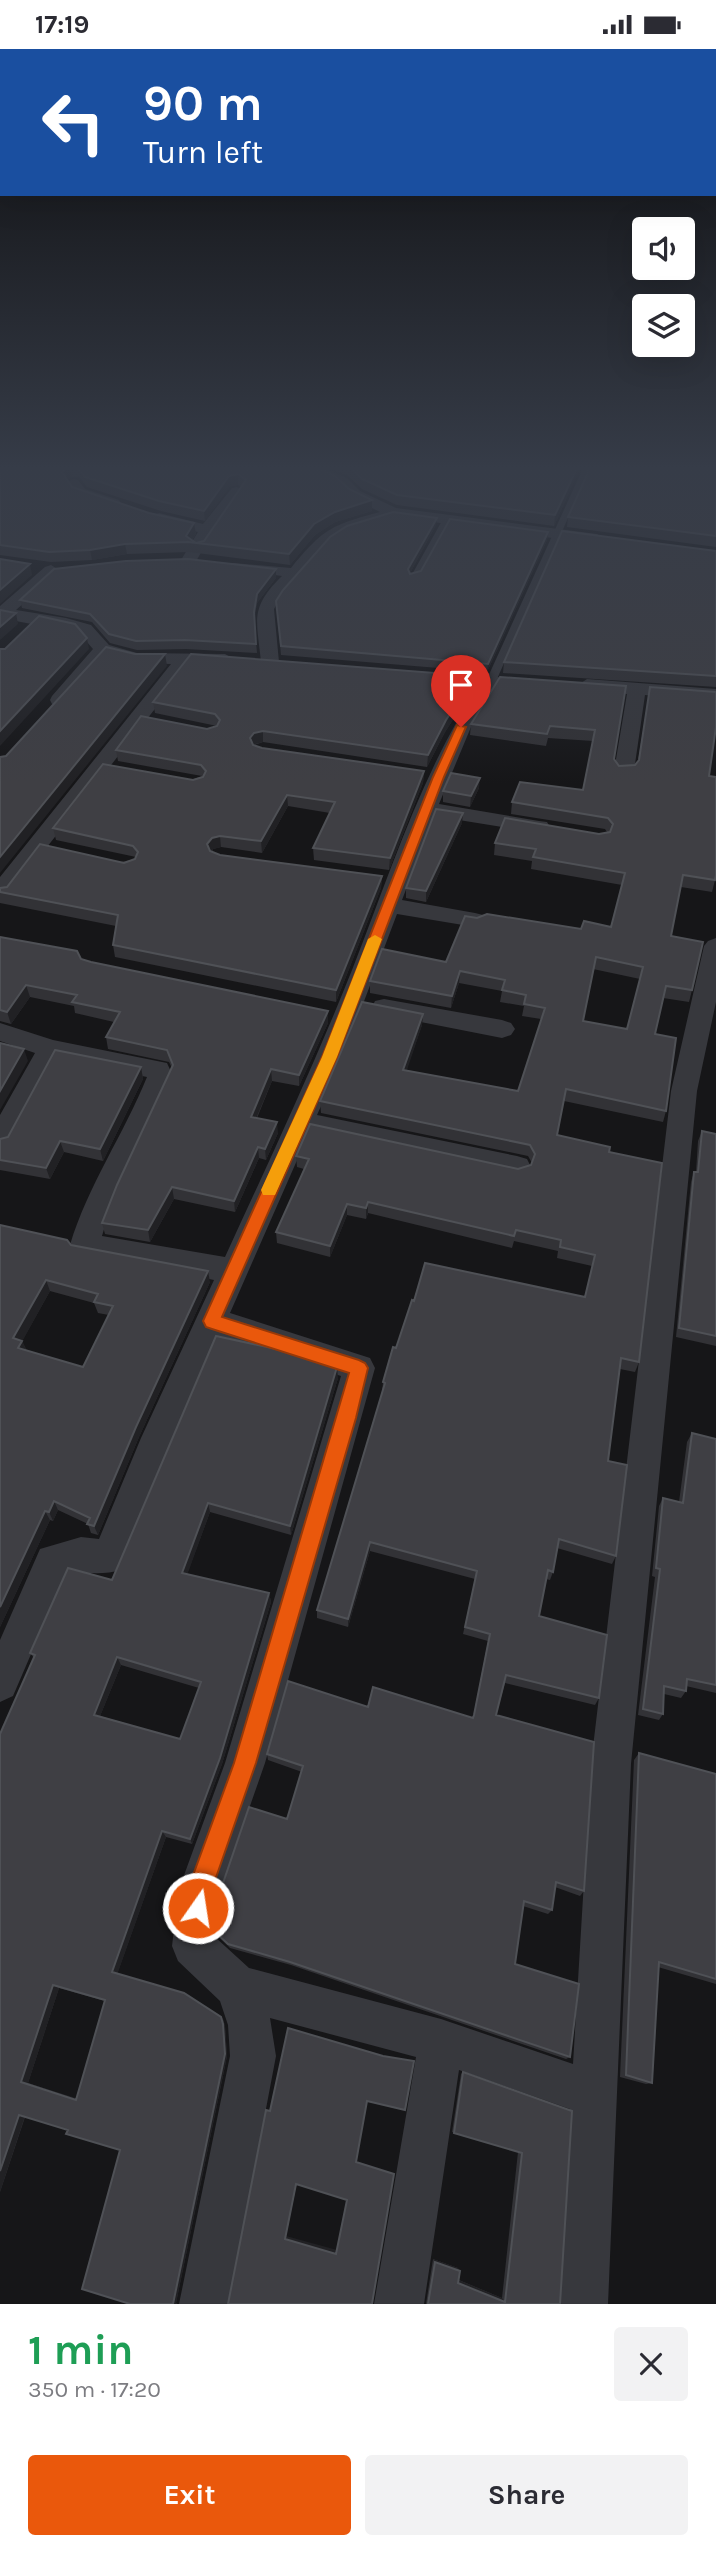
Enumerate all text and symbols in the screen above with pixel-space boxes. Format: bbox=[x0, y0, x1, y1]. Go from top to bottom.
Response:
text: 17:19 bbox=[35, 9, 89, 40]
text: 90 m bbox=[143, 75, 263, 132]
icon: left bbox=[28, 77, 119, 168]
text: Turn left bbox=[143, 134, 263, 171]
map controls bbox=[632, 217, 695, 357]
button: sound bbox=[632, 217, 695, 280]
button: layers bbox=[632, 294, 695, 357]
pin bbox=[431, 655, 491, 727]
icon: arrive bbox=[442, 666, 480, 704]
position arrow bbox=[161, 1871, 235, 1945]
text: 1 min bbox=[28, 2325, 133, 2375]
button: close bbox=[614, 2327, 688, 2401]
text: 350 m · 17:20 bbox=[28, 2376, 161, 2403]
button: Exit bbox=[28, 2455, 351, 2535]
button: Share bbox=[365, 2455, 688, 2535]

